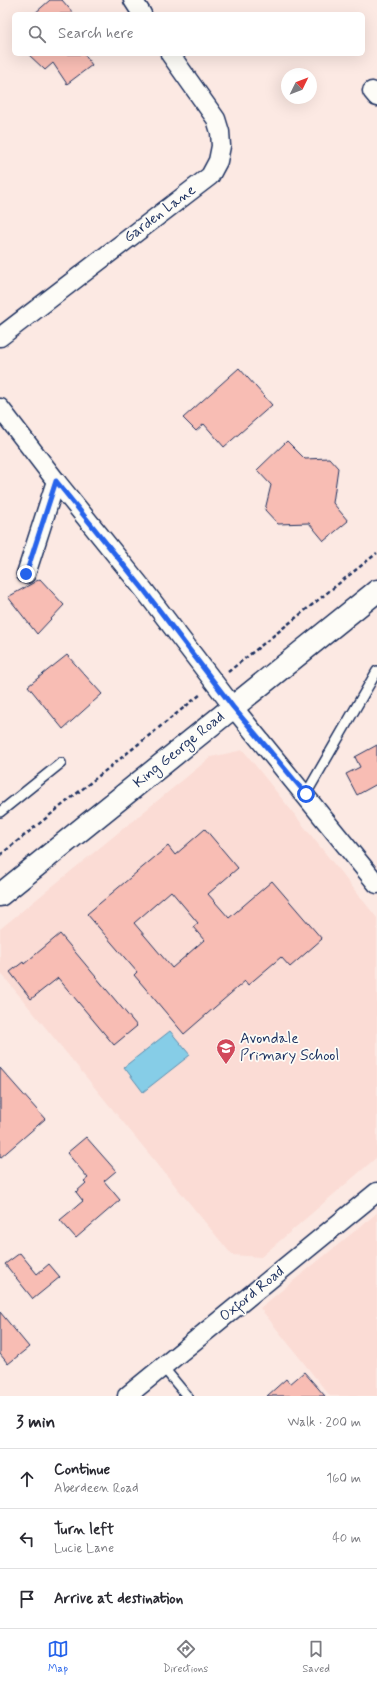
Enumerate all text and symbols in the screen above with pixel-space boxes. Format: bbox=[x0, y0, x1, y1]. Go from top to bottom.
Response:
search box bbox=[12, 12, 365, 56]
icon: search bbox=[26, 23, 48, 45]
text: Search here bbox=[58, 24, 134, 44]
north arrow bbox=[281, 68, 317, 104]
street label: Garden Lane bbox=[120, 180, 200, 248]
route end bbox=[17, 565, 35, 583]
street label: King George Road bbox=[129, 707, 229, 794]
route start bbox=[297, 785, 315, 803]
place label: Avondale Primary School bbox=[240, 1029, 339, 1066]
school or university icon: Avondale Primary School bbox=[215, 1037, 237, 1065]
street label: Oxford Road bbox=[215, 1262, 290, 1328]
text: 3 min bbox=[16, 1411, 55, 1433]
text: Walk · 200 m bbox=[287, 1414, 361, 1431]
text: Continue bbox=[54, 1460, 110, 1480]
icon: ahead bbox=[16, 1468, 38, 1490]
text: 160 m bbox=[326, 1470, 361, 1487]
text: Aberdeen Road bbox=[54, 1480, 139, 1497]
text: Turn left bbox=[54, 1520, 114, 1540]
icon: left bbox=[16, 1528, 38, 1550]
text: 40 m bbox=[332, 1530, 361, 1547]
text: Lucie Lane bbox=[54, 1540, 114, 1557]
icon: arrive bbox=[16, 1588, 38, 1610]
text: Arrive at destination bbox=[54, 1589, 183, 1609]
tab: Map bbox=[47, 1638, 69, 1676]
tab: Directions bbox=[163, 1638, 208, 1676]
tab: Saved bbox=[302, 1638, 330, 1676]

